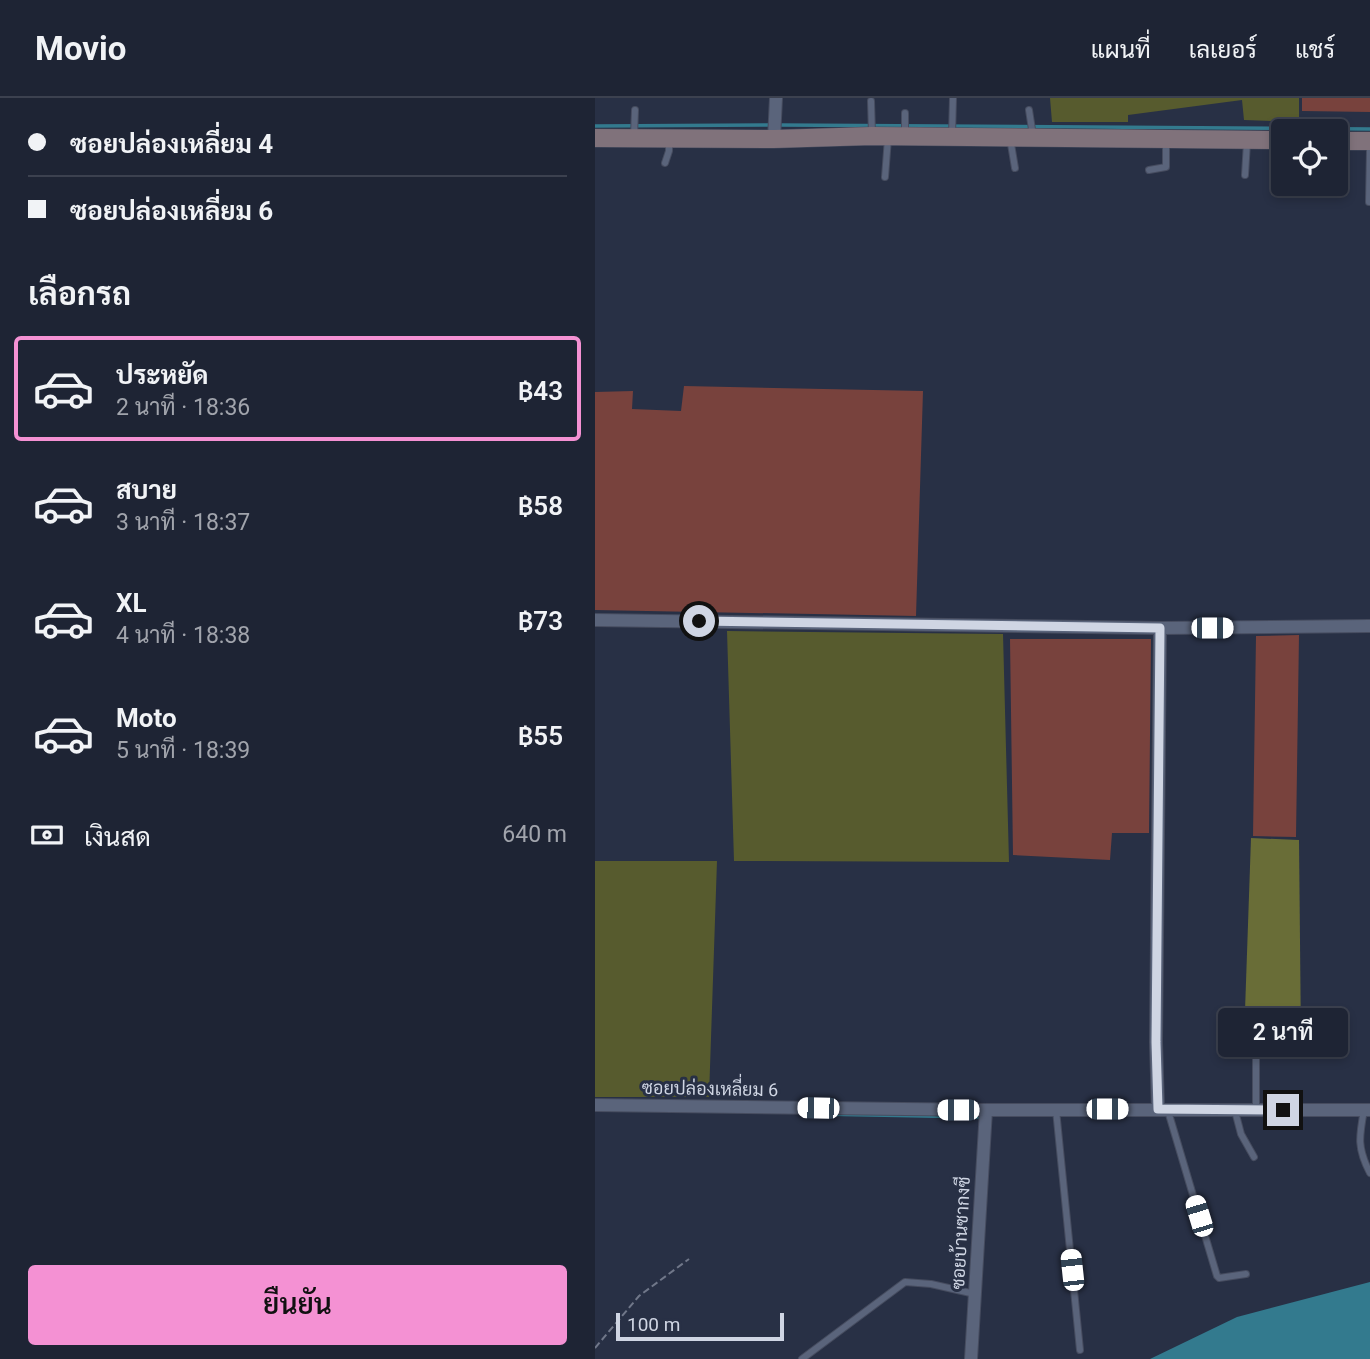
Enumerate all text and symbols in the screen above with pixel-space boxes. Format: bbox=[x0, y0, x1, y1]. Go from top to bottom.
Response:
text: Movio bbox=[35, 29, 126, 68]
text: แผนที่ bbox=[1091, 36, 1151, 64]
text: เลเยอร์ bbox=[1189, 36, 1257, 64]
text: แชร์ bbox=[1295, 36, 1335, 64]
map controls bbox=[1271, 119, 1348, 196]
button: locate bbox=[1271, 119, 1348, 196]
text: ซอยปล่องเหลี่ยม 4 bbox=[70, 129, 273, 159]
text: ซอยปล่องเหลี่ยม 6 bbox=[70, 196, 273, 226]
text: เลือกรถ bbox=[28, 275, 131, 313]
icon: car bbox=[32, 357, 95, 420]
text: ประหยัด bbox=[116, 360, 209, 390]
text: ฿43 bbox=[518, 376, 563, 406]
text: 2 นาที · 18:36 bbox=[116, 394, 250, 421]
icon: car bbox=[32, 472, 95, 535]
text: สบาย bbox=[116, 475, 177, 505]
text: ฿58 bbox=[518, 491, 563, 521]
text: 3 นาที · 18:37 bbox=[116, 509, 250, 536]
icon: car bbox=[32, 587, 95, 650]
text: XL bbox=[116, 588, 147, 618]
route start bbox=[683, 605, 715, 637]
text: ฿73 bbox=[518, 606, 563, 636]
car bbox=[1192, 618, 1234, 639]
text: 4 นาที · 18:38 bbox=[116, 622, 250, 649]
icon: car bbox=[32, 702, 95, 765]
text: Moto bbox=[116, 703, 177, 733]
text: ฿55 bbox=[518, 721, 563, 751]
text: 5 นาที · 18:39 bbox=[116, 737, 250, 764]
icon: cash bbox=[28, 816, 66, 854]
text: 640 m bbox=[502, 821, 567, 848]
text: เงินสด bbox=[84, 822, 151, 852]
callout: 2 นาที bbox=[1218, 1009, 1348, 1058]
text: 2 นาที bbox=[1253, 1019, 1313, 1046]
street label: ซอยปล่องเหลี่ยม 6 bbox=[642, 1072, 778, 1100]
route end bbox=[1267, 1094, 1299, 1126]
car bbox=[797, 1097, 840, 1119]
car bbox=[1087, 1099, 1129, 1120]
car bbox=[938, 1100, 980, 1121]
street label: ซอยบ้านซากงซี bbox=[945, 1176, 974, 1290]
car bbox=[1183, 1193, 1216, 1239]
car bbox=[1060, 1248, 1085, 1292]
button: ยืนยัน bbox=[28, 1265, 567, 1345]
scale bar bbox=[616, 1310, 784, 1342]
text: 100 m bbox=[627, 1313, 680, 1336]

